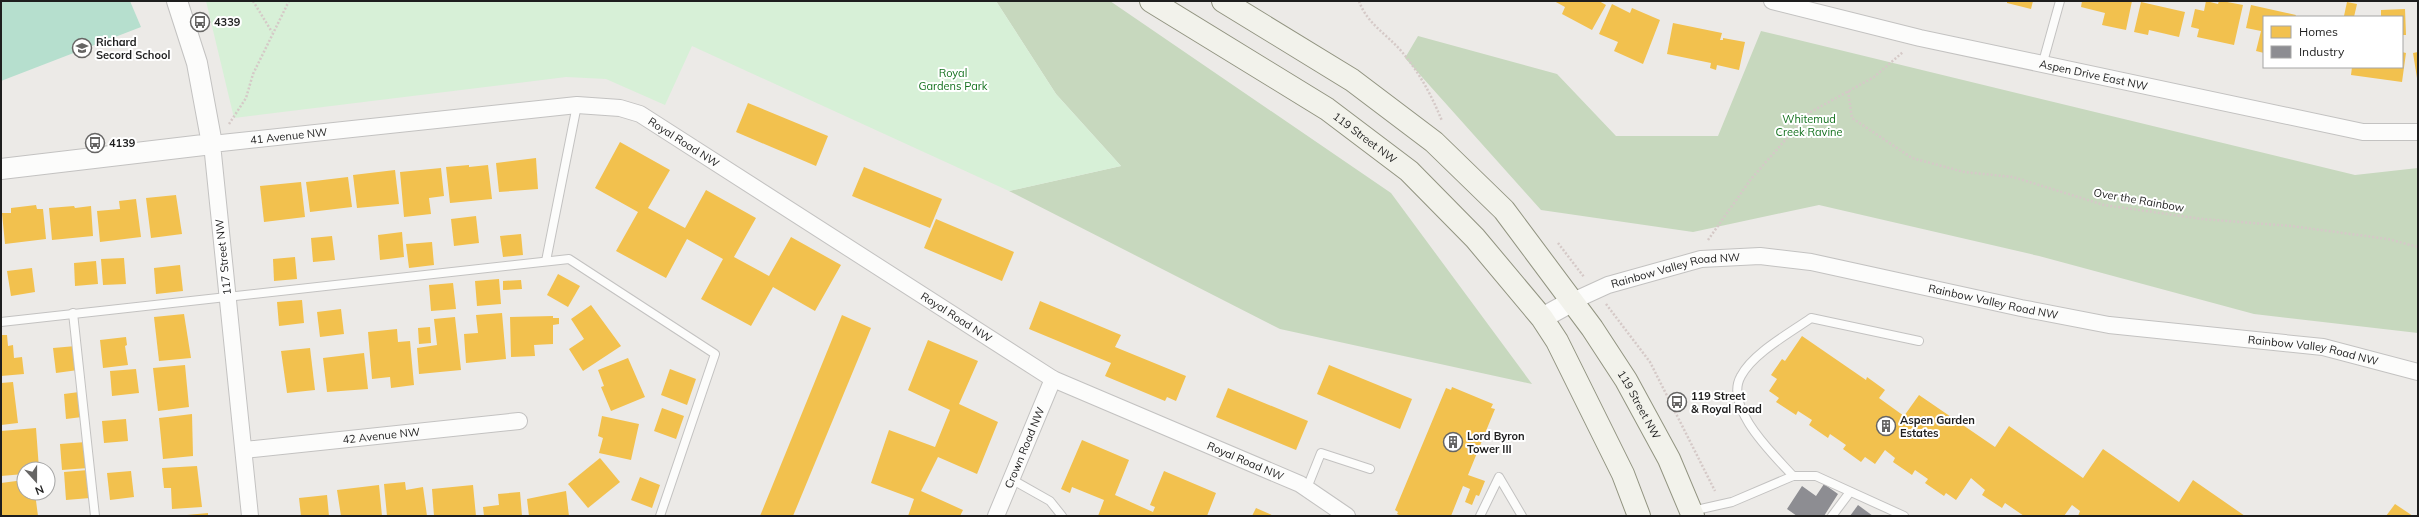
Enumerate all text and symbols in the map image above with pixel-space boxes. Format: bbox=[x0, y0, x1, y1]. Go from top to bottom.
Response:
bus stop icon: 4339 bbox=[189, 11, 211, 33]
place label: 4339 bbox=[214, 15, 241, 29]
legend bbox=[2263, 16, 2403, 68]
text: Homes bbox=[2299, 24, 2338, 39]
place label: Richard Secord School bbox=[96, 35, 170, 62]
school or university icon: Richard Secord School bbox=[71, 37, 93, 59]
text: Industry bbox=[2299, 44, 2345, 59]
street label: Aspen Drive East NW bbox=[2038, 57, 2149, 93]
park label: Royal Gardens Park bbox=[918, 66, 988, 93]
street label: 119 Street NW bbox=[1330, 109, 1400, 166]
park label: Whitemud Creek Ravine bbox=[1776, 112, 1842, 139]
street label: Royal Road NW bbox=[646, 114, 722, 170]
street label: 41 Avenue NW bbox=[249, 125, 328, 147]
bus stop icon: 4139 bbox=[84, 132, 106, 154]
place label: 4139 bbox=[109, 136, 136, 150]
street label: Over the Rainbow bbox=[2093, 185, 2186, 215]
street label: 117 Street NW bbox=[212, 218, 234, 296]
street label: Rainbow Valley Road NW bbox=[1609, 250, 1740, 291]
street label: Rainbow Valley Road NW bbox=[1927, 281, 2059, 322]
street label: Royal Road NW bbox=[918, 289, 995, 345]
street label: Rainbow Valley Road NW bbox=[2247, 332, 2380, 368]
street label: 119 Street NW bbox=[1615, 368, 1664, 442]
place label: 119 Street & Royal Road bbox=[1691, 389, 1762, 416]
bus stop icon: 119 Street & Royal Road bbox=[1666, 391, 1688, 413]
street label: Crown Road NW bbox=[1001, 405, 1048, 490]
place label: Aspen Garden Estates bbox=[1900, 413, 1975, 440]
building icon: Aspen Garden Estates bbox=[1875, 415, 1897, 437]
street label: 42 Avenue NW bbox=[342, 424, 421, 447]
place label: Lord Byron Tower III bbox=[1467, 429, 1525, 456]
building icon: Lord Byron Tower III bbox=[1442, 431, 1464, 453]
street label: Royal Road NW bbox=[1205, 438, 1286, 483]
north arrow bbox=[16, 461, 56, 501]
text: N bbox=[33, 482, 46, 498]

